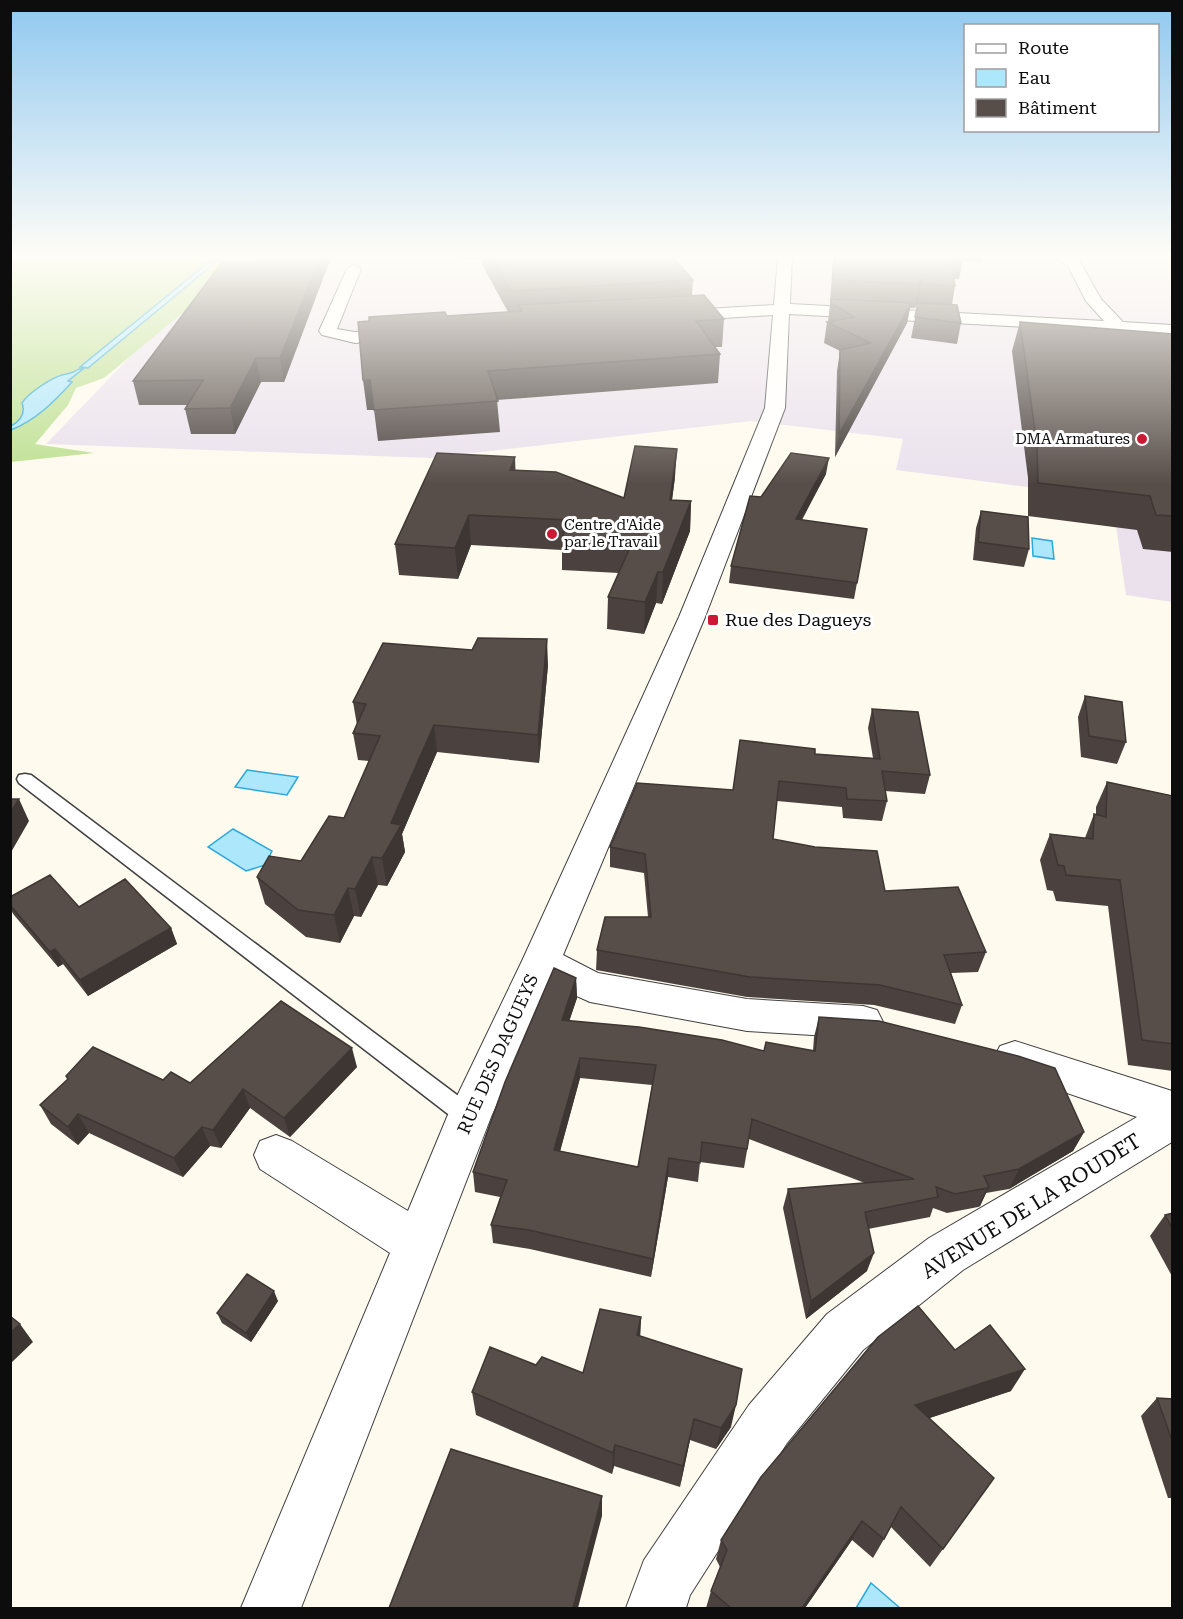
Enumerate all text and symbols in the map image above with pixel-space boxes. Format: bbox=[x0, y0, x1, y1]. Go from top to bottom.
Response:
legend bbox=[964, 24, 1159, 132]
text: Route bbox=[1018, 37, 1069, 58]
text: Eau bbox=[1018, 67, 1051, 88]
text: Bâtiment bbox=[1018, 97, 1097, 118]
place label: DMA Armatures bbox=[1015, 430, 1130, 448]
marker: DMA Armatures bbox=[1135, 432, 1149, 446]
place label: Centre d'Aide par le Travail bbox=[564, 516, 661, 551]
marker: Centre d'Aide par le Travail bbox=[545, 527, 559, 541]
place label: Rue des Dagueys bbox=[725, 609, 871, 630]
marker: Rue des Dagueys bbox=[706, 613, 720, 627]
street label: RUE DES DAGUEYS bbox=[453, 971, 542, 1137]
street label: AVENUE DE LA ROUDET bbox=[917, 1129, 1145, 1283]

